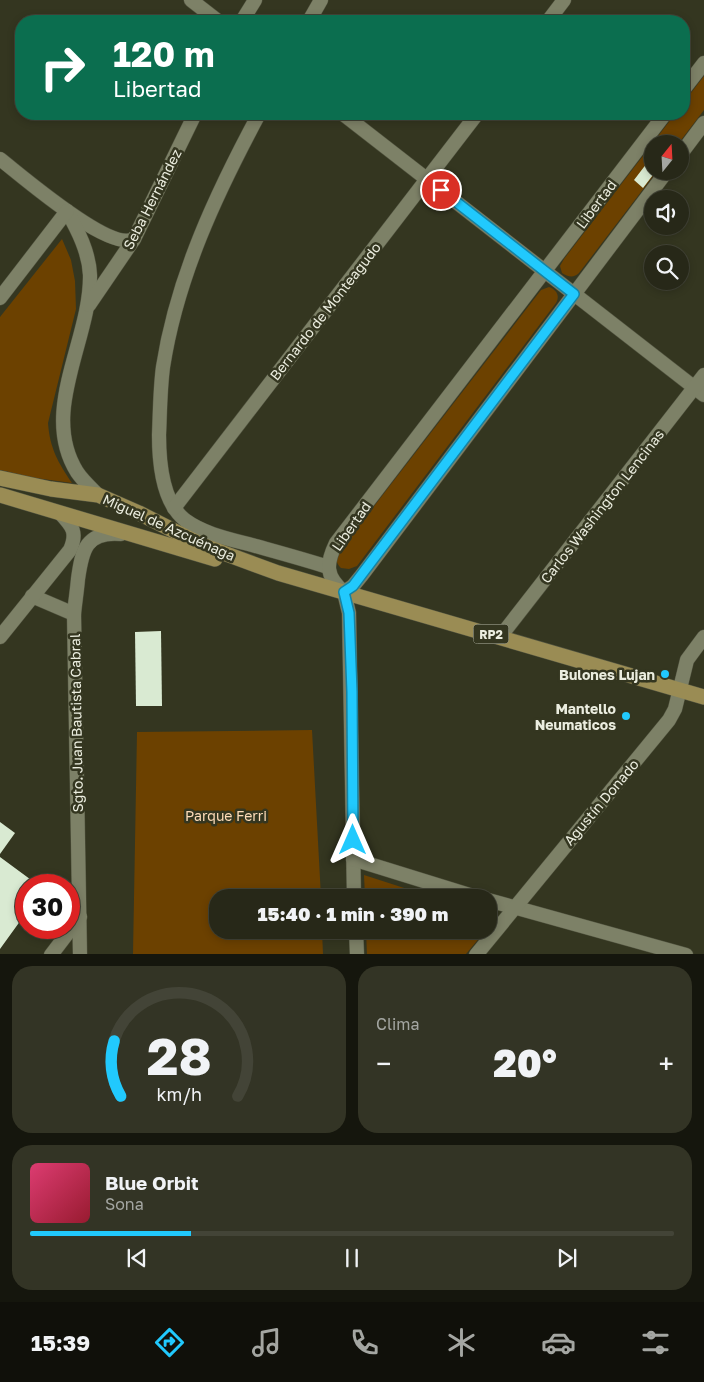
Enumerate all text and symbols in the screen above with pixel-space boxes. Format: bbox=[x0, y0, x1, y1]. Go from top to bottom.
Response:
text: 120 m bbox=[113, 33, 215, 75]
icon: right bbox=[30, 35, 95, 100]
text: Libertad bbox=[113, 75, 202, 102]
north arrow bbox=[644, 135, 689, 180]
map controls bbox=[644, 135, 689, 290]
street label: Seba Hernández bbox=[119, 146, 185, 252]
pin bbox=[420, 169, 462, 211]
icon: arrive bbox=[427, 176, 455, 204]
street label: Libertad bbox=[572, 176, 620, 232]
button: sound bbox=[644, 190, 689, 235]
street label: Bernardo de Monteagudo bbox=[266, 239, 384, 383]
button: search bbox=[644, 245, 689, 290]
street label: Carlos Washington Lencinas bbox=[537, 426, 667, 586]
street label: Miguel de Azcuénaga bbox=[100, 490, 238, 564]
street label: Libertad bbox=[328, 498, 374, 554]
road number: RP2 bbox=[474, 624, 508, 644]
street label: Sgto. Juan Bautista Cabral bbox=[66, 634, 86, 812]
place label: Bulones Lujan bbox=[559, 666, 655, 683]
marker: Bulones Lujan bbox=[659, 668, 671, 680]
place label: Mantello Neumaticos bbox=[535, 700, 616, 733]
marker: Mantello Neumaticos bbox=[620, 710, 632, 722]
street label: Agustín Donado bbox=[560, 756, 642, 848]
park label: Parque Ferri bbox=[185, 807, 267, 824]
position arrow bbox=[326, 813, 378, 865]
speed limit sign: 30 bbox=[15, 874, 80, 939]
text: 15:40 · 1 min · 390 m bbox=[258, 902, 448, 925]
text: Clima bbox=[376, 1014, 420, 1034]
text: 28 bbox=[146, 1024, 212, 1086]
text: 20° bbox=[493, 1040, 557, 1085]
text: − bbox=[376, 1047, 391, 1080]
text: + bbox=[659, 1047, 674, 1080]
text: km/h bbox=[156, 1083, 202, 1105]
text: Blue Orbit bbox=[105, 1171, 199, 1194]
text: Sona bbox=[105, 1194, 144, 1214]
icon: previous bbox=[123, 1244, 151, 1272]
icon: pause bbox=[338, 1244, 366, 1272]
icon: next bbox=[553, 1244, 581, 1272]
icon: directions bbox=[152, 1325, 187, 1360]
icon: music bbox=[249, 1325, 284, 1360]
icon: phone bbox=[347, 1325, 382, 1360]
icon: climate bbox=[444, 1325, 479, 1360]
icon: car bbox=[541, 1325, 576, 1360]
icon: filters bbox=[638, 1325, 673, 1360]
text: 15:39 bbox=[31, 1329, 90, 1356]

